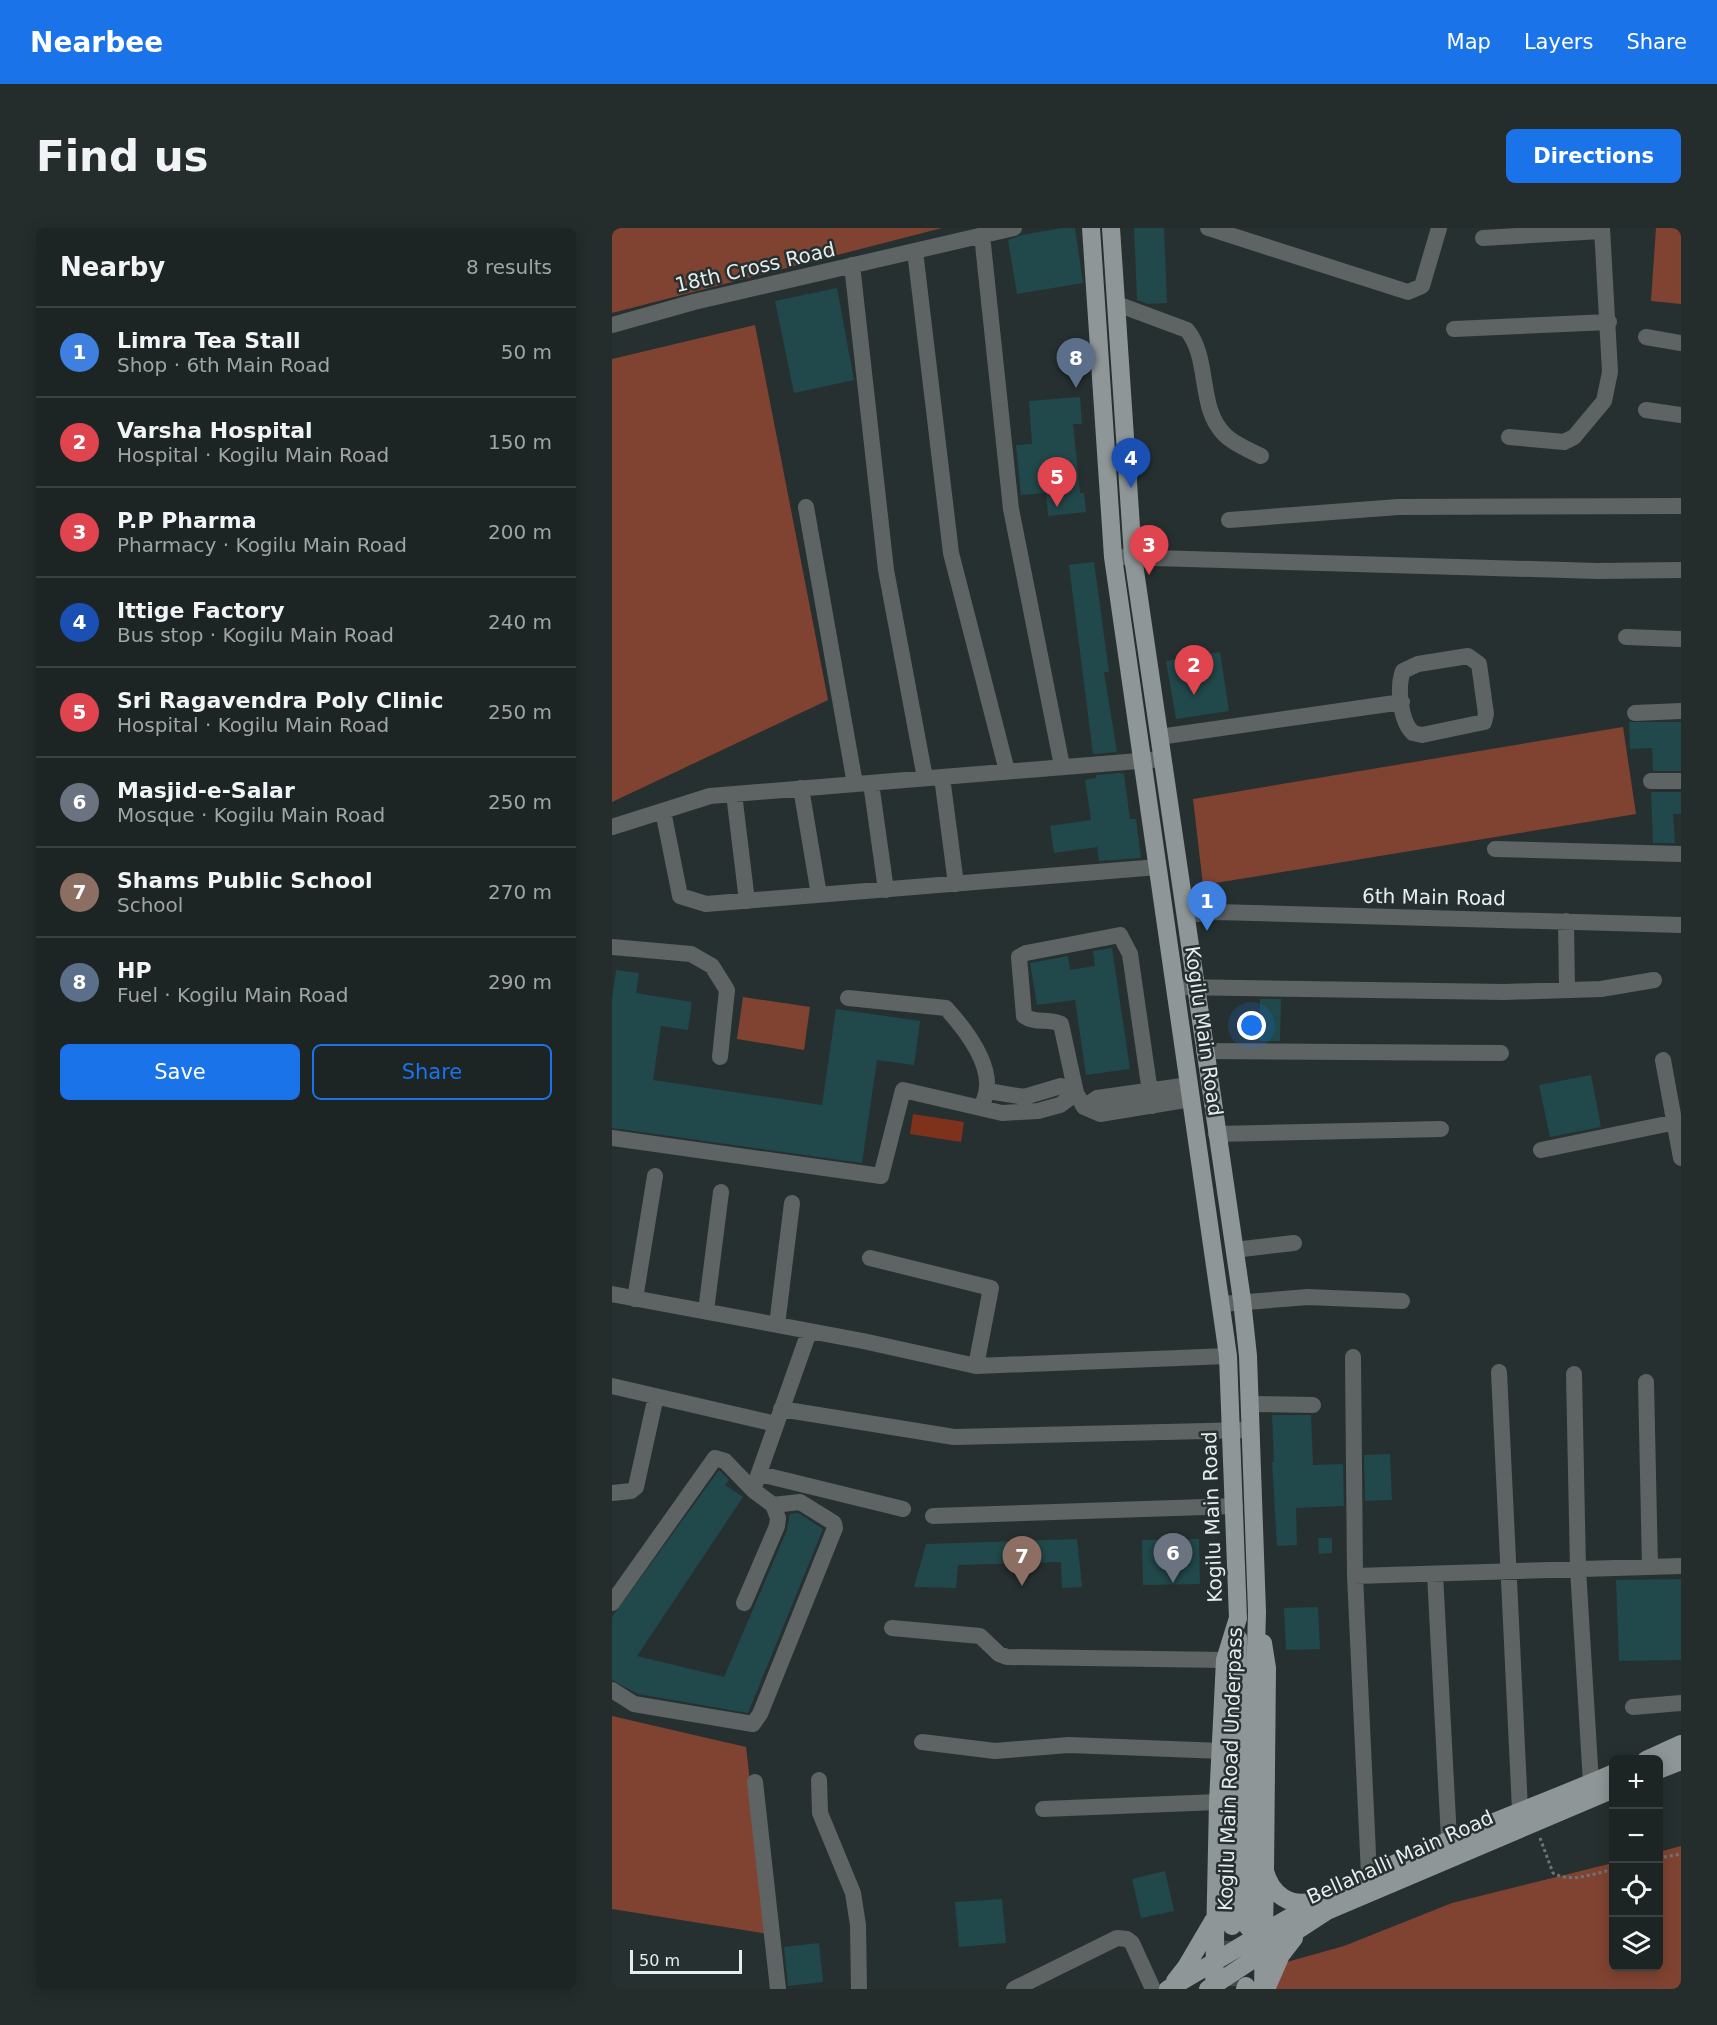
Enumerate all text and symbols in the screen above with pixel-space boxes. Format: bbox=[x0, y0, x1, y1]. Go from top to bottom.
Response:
text: Nearbee bbox=[30, 26, 163, 59]
text: Map bbox=[1447, 30, 1491, 54]
text: Layers bbox=[1524, 30, 1593, 54]
text: Share bbox=[1626, 30, 1687, 54]
button: Directions bbox=[1506, 129, 1681, 183]
text: Find us bbox=[36, 132, 209, 181]
street label: 18th Cross Road bbox=[673, 237, 837, 297]
text: Nearby bbox=[60, 252, 165, 282]
text: 8 results bbox=[466, 255, 552, 279]
text: Limra Tea Stall bbox=[117, 328, 301, 353]
pin: 8 bbox=[1056, 338, 1096, 388]
text: 1 bbox=[73, 340, 86, 364]
text: 50 m bbox=[501, 340, 552, 364]
text: Shop · 6th Main Road bbox=[117, 353, 330, 377]
text: Varsha Hospital bbox=[117, 418, 313, 443]
text: 2 bbox=[73, 430, 86, 454]
text: 150 m bbox=[488, 430, 552, 454]
pin: 4 bbox=[1112, 438, 1150, 488]
text: Hospital · Kogilu Main Road bbox=[117, 443, 389, 467]
pin: 5 bbox=[1038, 458, 1076, 507]
text: P.P Pharma bbox=[117, 508, 256, 533]
text: 3 bbox=[73, 520, 86, 544]
text: 200 m bbox=[488, 520, 552, 544]
pin: 3 bbox=[1130, 526, 1168, 575]
text: Pharmacy · Kogilu Main Road bbox=[117, 533, 407, 557]
text: Ittige Factory bbox=[117, 598, 285, 623]
text: 4 bbox=[73, 610, 86, 634]
text: 240 m bbox=[488, 610, 552, 634]
text: Bus stop · Kogilu Main Road bbox=[117, 623, 394, 647]
pin: 2 bbox=[1174, 646, 1214, 695]
text: Sri Ragavendra Poly Clinic bbox=[117, 688, 444, 713]
text: 5 bbox=[73, 700, 86, 724]
text: 250 m bbox=[488, 700, 552, 724]
text: Hospital · Kogilu Main Road bbox=[117, 713, 389, 737]
text: Masjid-e-Salar bbox=[117, 778, 295, 803]
text: 6 bbox=[73, 790, 86, 814]
text: 250 m bbox=[488, 790, 552, 814]
text: Mosque · Kogilu Main Road bbox=[117, 803, 385, 827]
text: Shams Public School bbox=[117, 868, 373, 893]
text: 7 bbox=[73, 880, 86, 904]
text: 270 m bbox=[488, 880, 552, 904]
pin: 1 bbox=[1188, 882, 1226, 931]
street label: 6th Main Road bbox=[1362, 884, 1506, 910]
text: School bbox=[117, 893, 183, 917]
street label: Kogilu Main Road bbox=[1180, 944, 1228, 1118]
text: HP bbox=[117, 958, 152, 983]
text: 8 bbox=[73, 970, 86, 994]
text: 290 m bbox=[488, 970, 552, 994]
text: Fuel · Kogilu Main Road bbox=[117, 983, 349, 1007]
your location bbox=[1237, 1011, 1266, 1040]
button: Save bbox=[60, 1044, 300, 1100]
button: Share bbox=[312, 1044, 552, 1100]
street label: Kogilu Main Road bbox=[1197, 1431, 1227, 1603]
pin: 6 bbox=[1154, 1534, 1192, 1583]
pin: 7 bbox=[1002, 1536, 1042, 1586]
street label: Kogilu Main Road Underpass bbox=[1213, 1627, 1247, 1911]
map controls bbox=[1609, 1755, 1663, 1971]
button: + bbox=[1609, 1755, 1663, 1809]
street label: Bellahalli Main Road bbox=[1303, 1805, 1497, 1909]
button: − bbox=[1609, 1809, 1663, 1863]
button: locate bbox=[1609, 1863, 1663, 1917]
button: layers bbox=[1609, 1917, 1663, 1971]
scale bar bbox=[630, 1947, 742, 1974]
text: 50 m bbox=[639, 1951, 680, 1970]

